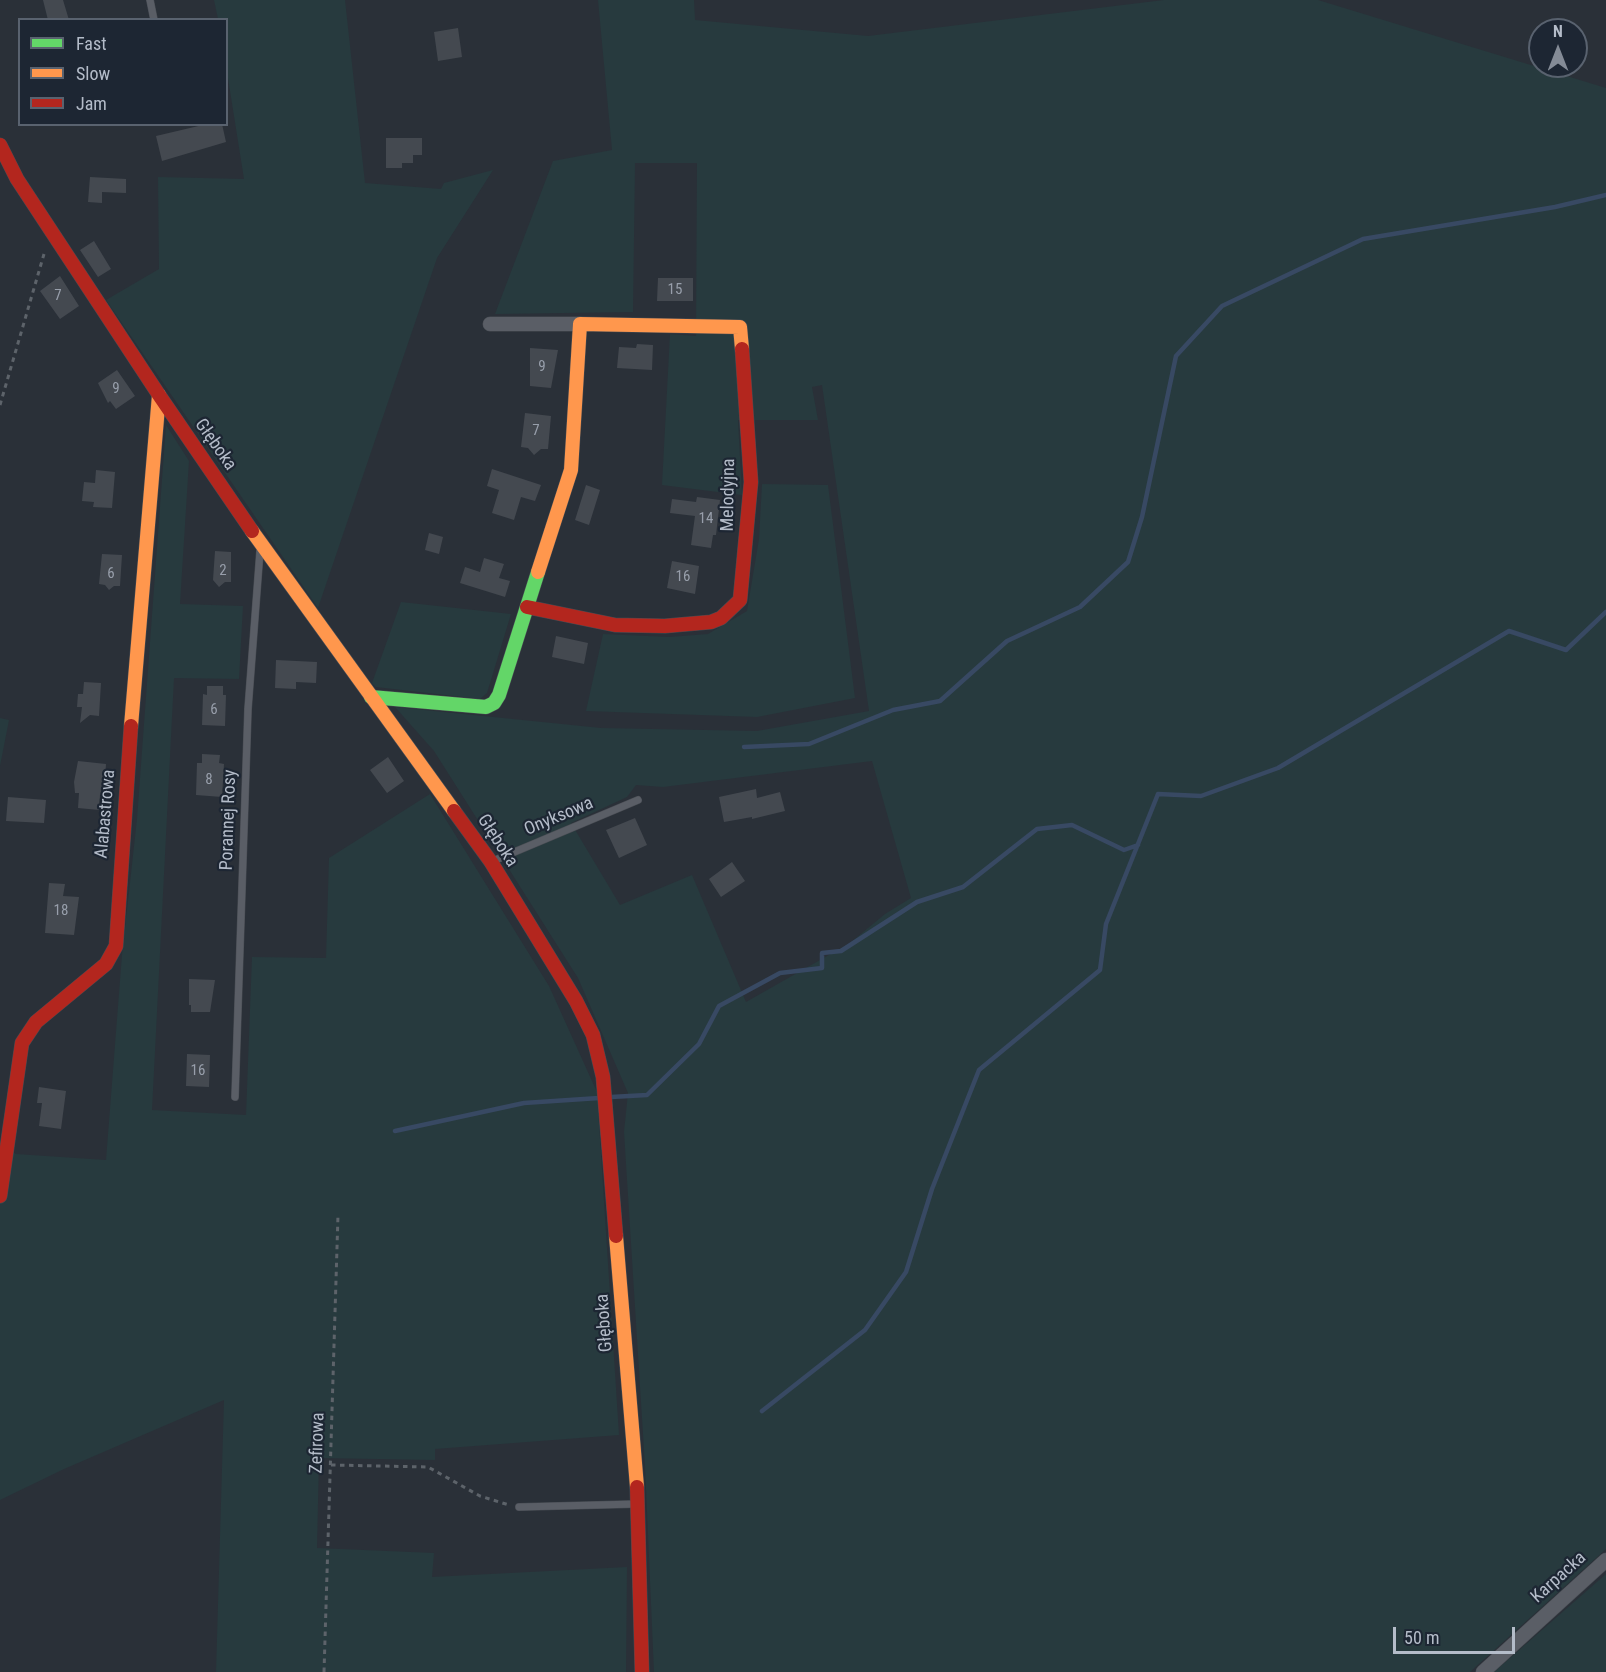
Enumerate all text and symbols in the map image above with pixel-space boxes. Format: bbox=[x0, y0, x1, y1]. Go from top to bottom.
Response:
legend bbox=[18, 18, 228, 126]
north arrow bbox=[1528, 18, 1588, 78]
text: N bbox=[1553, 22, 1563, 41]
text: Fast bbox=[76, 33, 107, 54]
text: Slow bbox=[76, 63, 110, 84]
text: Jam bbox=[76, 93, 107, 114]
house number: 15 bbox=[668, 281, 682, 299]
house number: 7 bbox=[54, 287, 62, 305]
house number: 9 bbox=[538, 358, 546, 376]
house number: 9 bbox=[112, 380, 120, 398]
street label: Głęboka bbox=[189, 415, 241, 475]
house number: 7 bbox=[532, 422, 540, 440]
street label: Melodyjna bbox=[718, 458, 740, 532]
house number: 14 bbox=[699, 510, 713, 528]
house number: 2 bbox=[219, 562, 227, 580]
house number: 6 bbox=[107, 565, 115, 583]
house number: 16 bbox=[676, 568, 690, 586]
house number: 6 bbox=[210, 701, 218, 719]
street label: Alabastrowa bbox=[91, 769, 121, 859]
street label: Porannej Rosy bbox=[216, 769, 242, 871]
house number: 8 bbox=[205, 771, 213, 789]
street label: Onyksowa bbox=[521, 793, 597, 841]
street label: Głęboka bbox=[472, 811, 522, 871]
house number: 18 bbox=[54, 902, 68, 920]
house number: 16 bbox=[191, 1062, 205, 1080]
street label: Głęboka bbox=[592, 1293, 618, 1353]
street label: Zefirowa bbox=[306, 1412, 330, 1474]
street label: Karpacka bbox=[1527, 1548, 1591, 1608]
scale bar bbox=[1396, 1615, 1518, 1653]
text: 50 m bbox=[1404, 1627, 1439, 1648]

